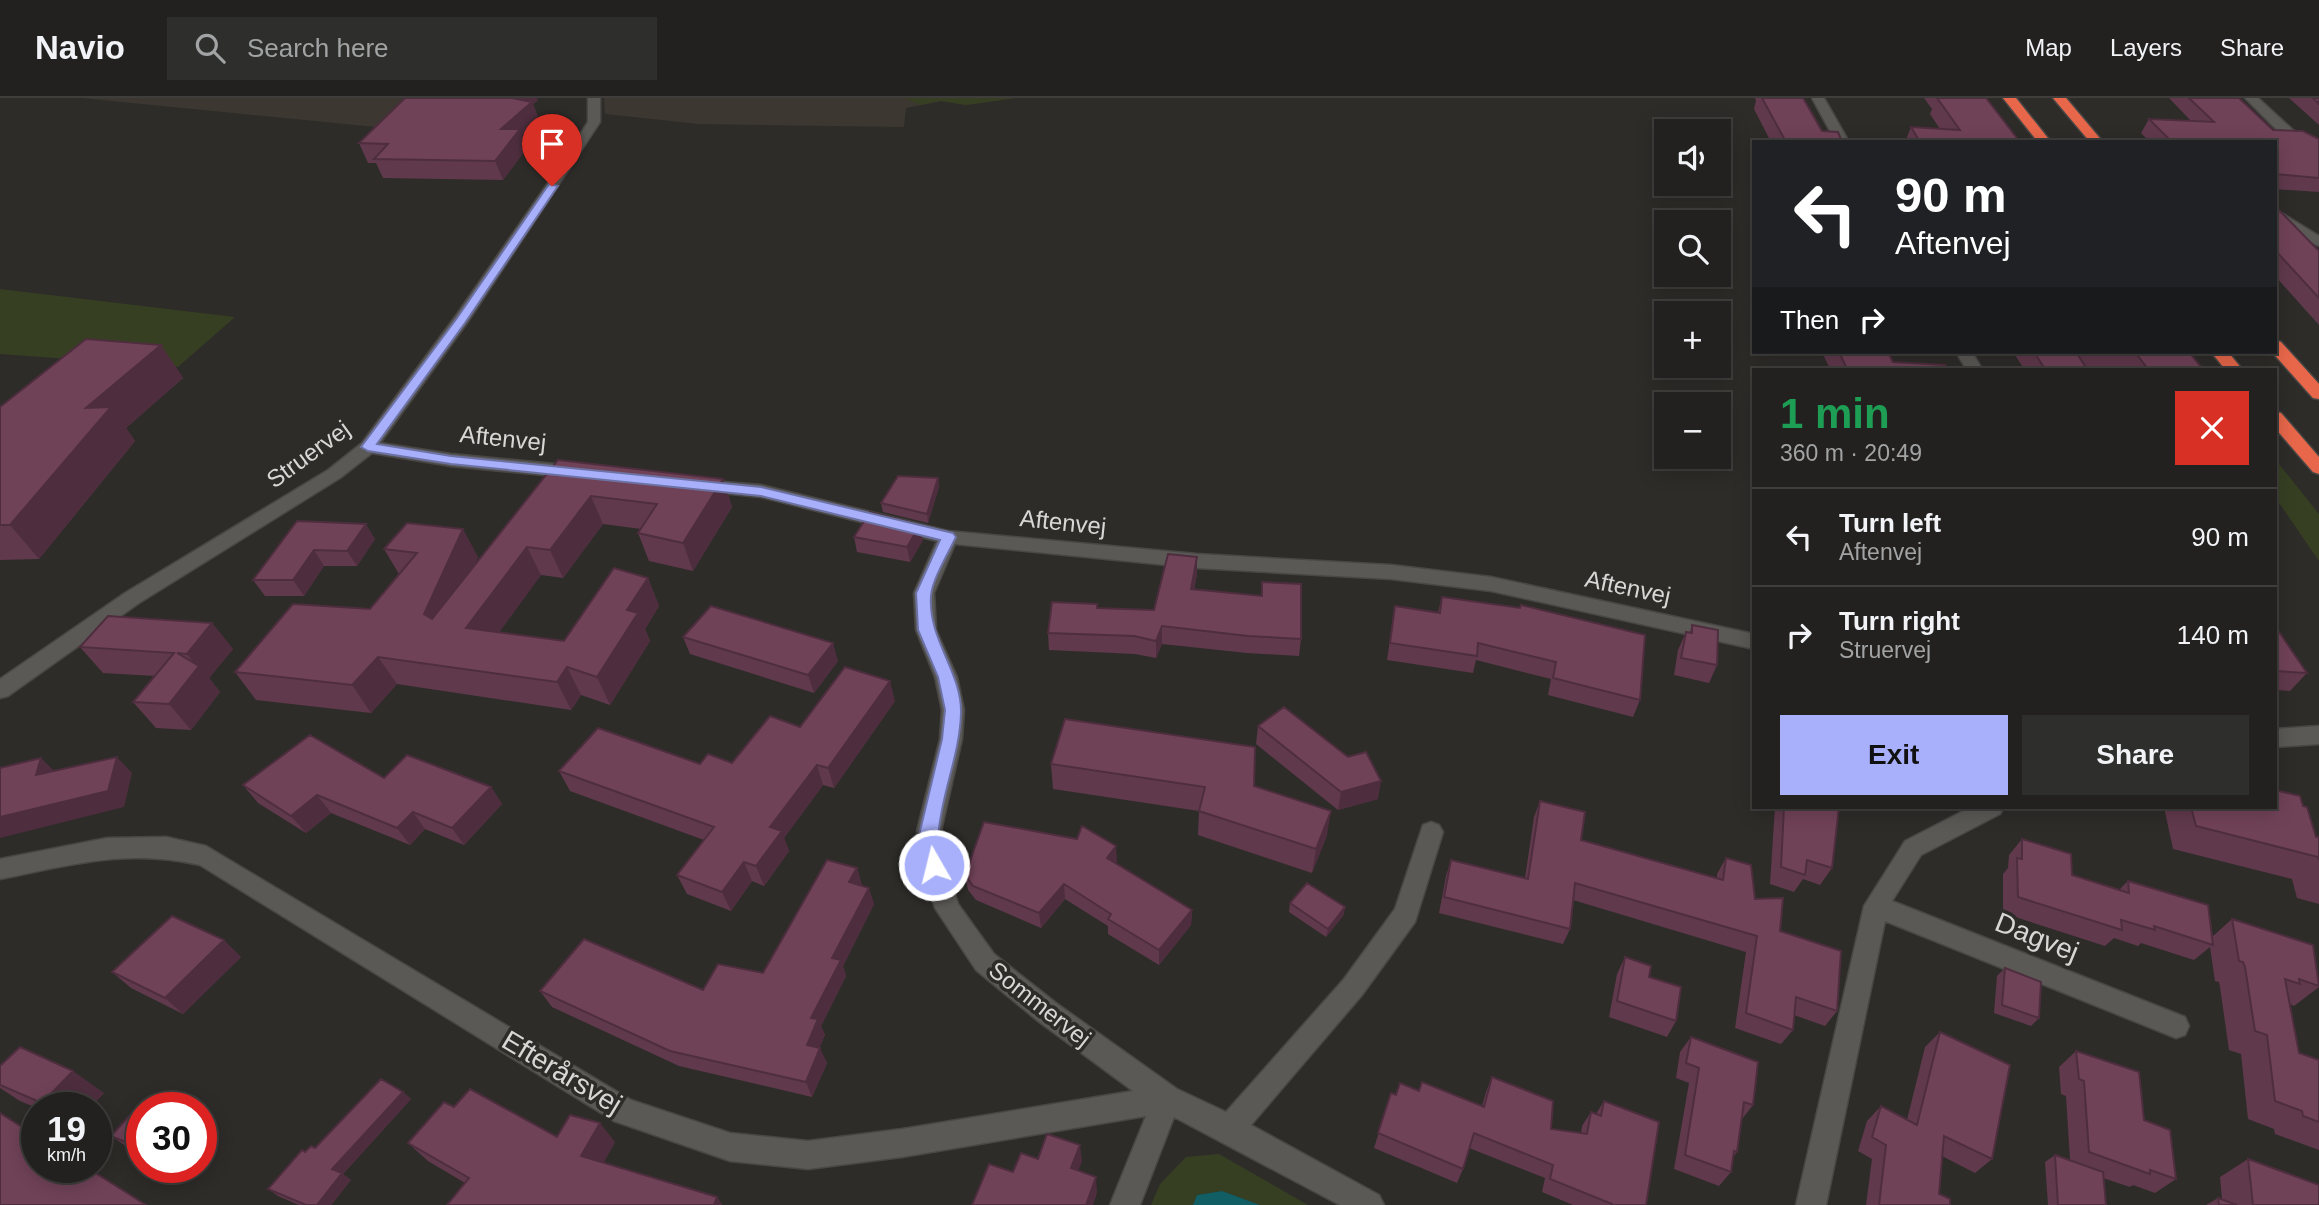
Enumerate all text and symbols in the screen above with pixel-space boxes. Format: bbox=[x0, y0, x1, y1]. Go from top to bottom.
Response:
search box bbox=[167, 17, 657, 80]
text: Navio bbox=[35, 29, 125, 66]
icon: search bbox=[191, 29, 229, 67]
text: Search here bbox=[247, 33, 389, 63]
text: Map bbox=[2025, 34, 2072, 61]
text: Layers bbox=[2110, 34, 2182, 61]
text: Share bbox=[2220, 34, 2284, 61]
pin bbox=[522, 114, 582, 186]
map controls bbox=[1654, 119, 1731, 469]
button: sound bbox=[1654, 119, 1731, 196]
icon: arrive bbox=[533, 125, 571, 163]
icon: left bbox=[1780, 168, 1871, 259]
text: 90 m bbox=[1895, 168, 2007, 222]
button: search bbox=[1654, 210, 1731, 287]
text: Aftenvej bbox=[1895, 225, 2011, 261]
button: + bbox=[1654, 301, 1731, 378]
icon: right bbox=[1853, 301, 1891, 339]
text: Then bbox=[1780, 305, 1839, 335]
text: 1 min bbox=[1780, 390, 1890, 437]
button: close bbox=[2175, 391, 2249, 465]
button: − bbox=[1654, 392, 1731, 469]
street label: Struervej bbox=[261, 415, 355, 493]
street label: Aftenvej bbox=[458, 420, 548, 456]
text: 360 m · 20:49 bbox=[1780, 440, 1922, 466]
street label: Aftenvej bbox=[1018, 504, 1108, 540]
text: Turn left bbox=[1839, 508, 1941, 538]
icon: left bbox=[1780, 518, 1818, 556]
text: 90 m bbox=[2191, 522, 2249, 552]
text: Aftenvej bbox=[1839, 539, 1922, 565]
street label: Aftenvej bbox=[1583, 565, 1673, 609]
text: Turn right bbox=[1839, 606, 1960, 636]
icon: right bbox=[1780, 616, 1818, 654]
text: 140 m bbox=[2177, 620, 2249, 650]
text: Struervej bbox=[1839, 637, 1931, 663]
button: Exit bbox=[1780, 715, 2008, 795]
button: Share bbox=[2022, 715, 2249, 795]
position arrow bbox=[897, 828, 971, 902]
street label: Dagvej bbox=[1991, 906, 2083, 968]
street label: Sommervej bbox=[984, 956, 1096, 1052]
street label: Efterårsvej bbox=[497, 1024, 627, 1120]
speed limit sign: 30 bbox=[126, 1092, 217, 1183]
text: 19 bbox=[47, 1109, 86, 1148]
text: km/h bbox=[47, 1145, 86, 1165]

